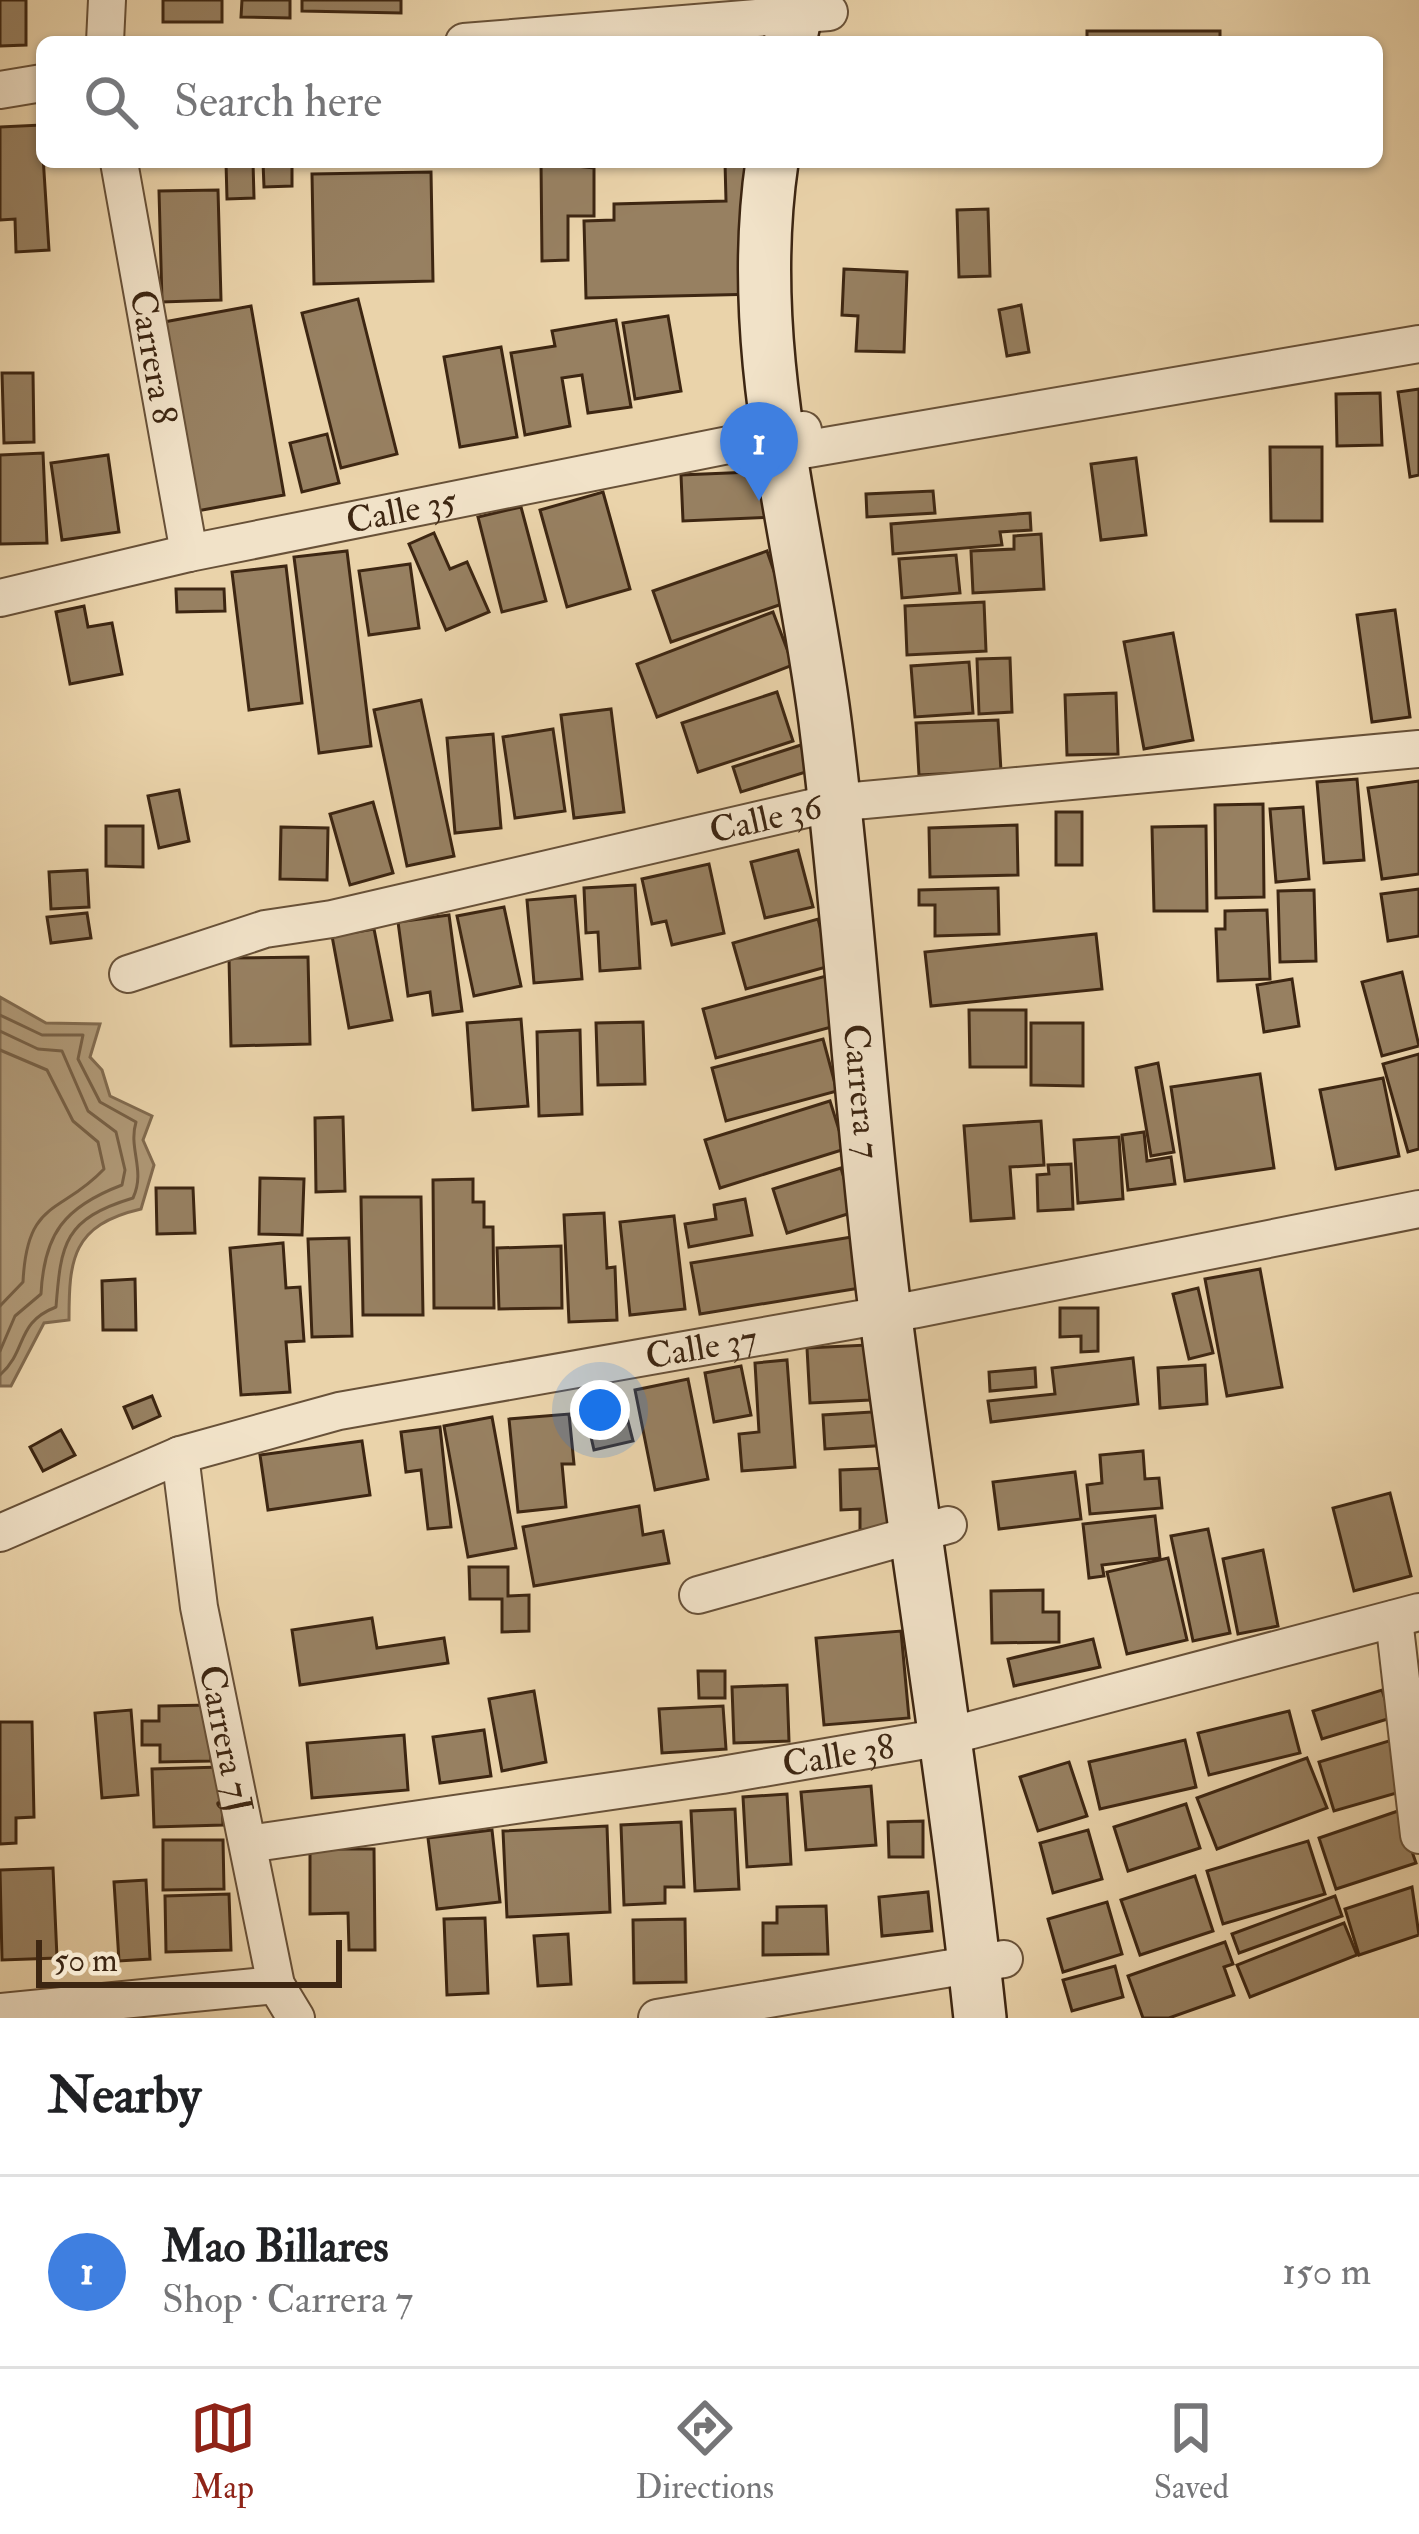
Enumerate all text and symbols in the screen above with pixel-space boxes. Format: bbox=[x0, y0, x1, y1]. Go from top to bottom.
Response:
search box bbox=[36, 36, 1383, 168]
icon: search bbox=[78, 69, 144, 135]
text: Search here bbox=[174, 74, 382, 130]
street label: Carrera 8 bbox=[120, 286, 188, 428]
pin: 1 bbox=[720, 402, 798, 501]
street label: Calle 35 bbox=[342, 477, 461, 543]
street label: Calle 36 bbox=[705, 783, 828, 853]
street label: Carrera 7 bbox=[833, 1022, 891, 1161]
street label: Calle 37 bbox=[642, 1315, 760, 1379]
your location bbox=[570, 1380, 630, 1440]
street label: Carrera 7J bbox=[189, 1661, 263, 1817]
street label: Calle 38 bbox=[779, 1723, 898, 1787]
scale bar bbox=[36, 1934, 342, 1987]
text: 50 m bbox=[54, 1940, 118, 1981]
text: Nearby bbox=[48, 2064, 201, 2128]
text: Mao Billares bbox=[162, 2219, 389, 2275]
text: 1 bbox=[80, 2247, 94, 2296]
text: 150 m bbox=[1282, 2247, 1371, 2296]
text: Shop · Carrera 7 bbox=[162, 2275, 413, 2324]
tab: Map bbox=[190, 2395, 256, 2508]
tab: Directions bbox=[636, 2395, 774, 2508]
tab: Saved bbox=[1154, 2395, 1229, 2508]

